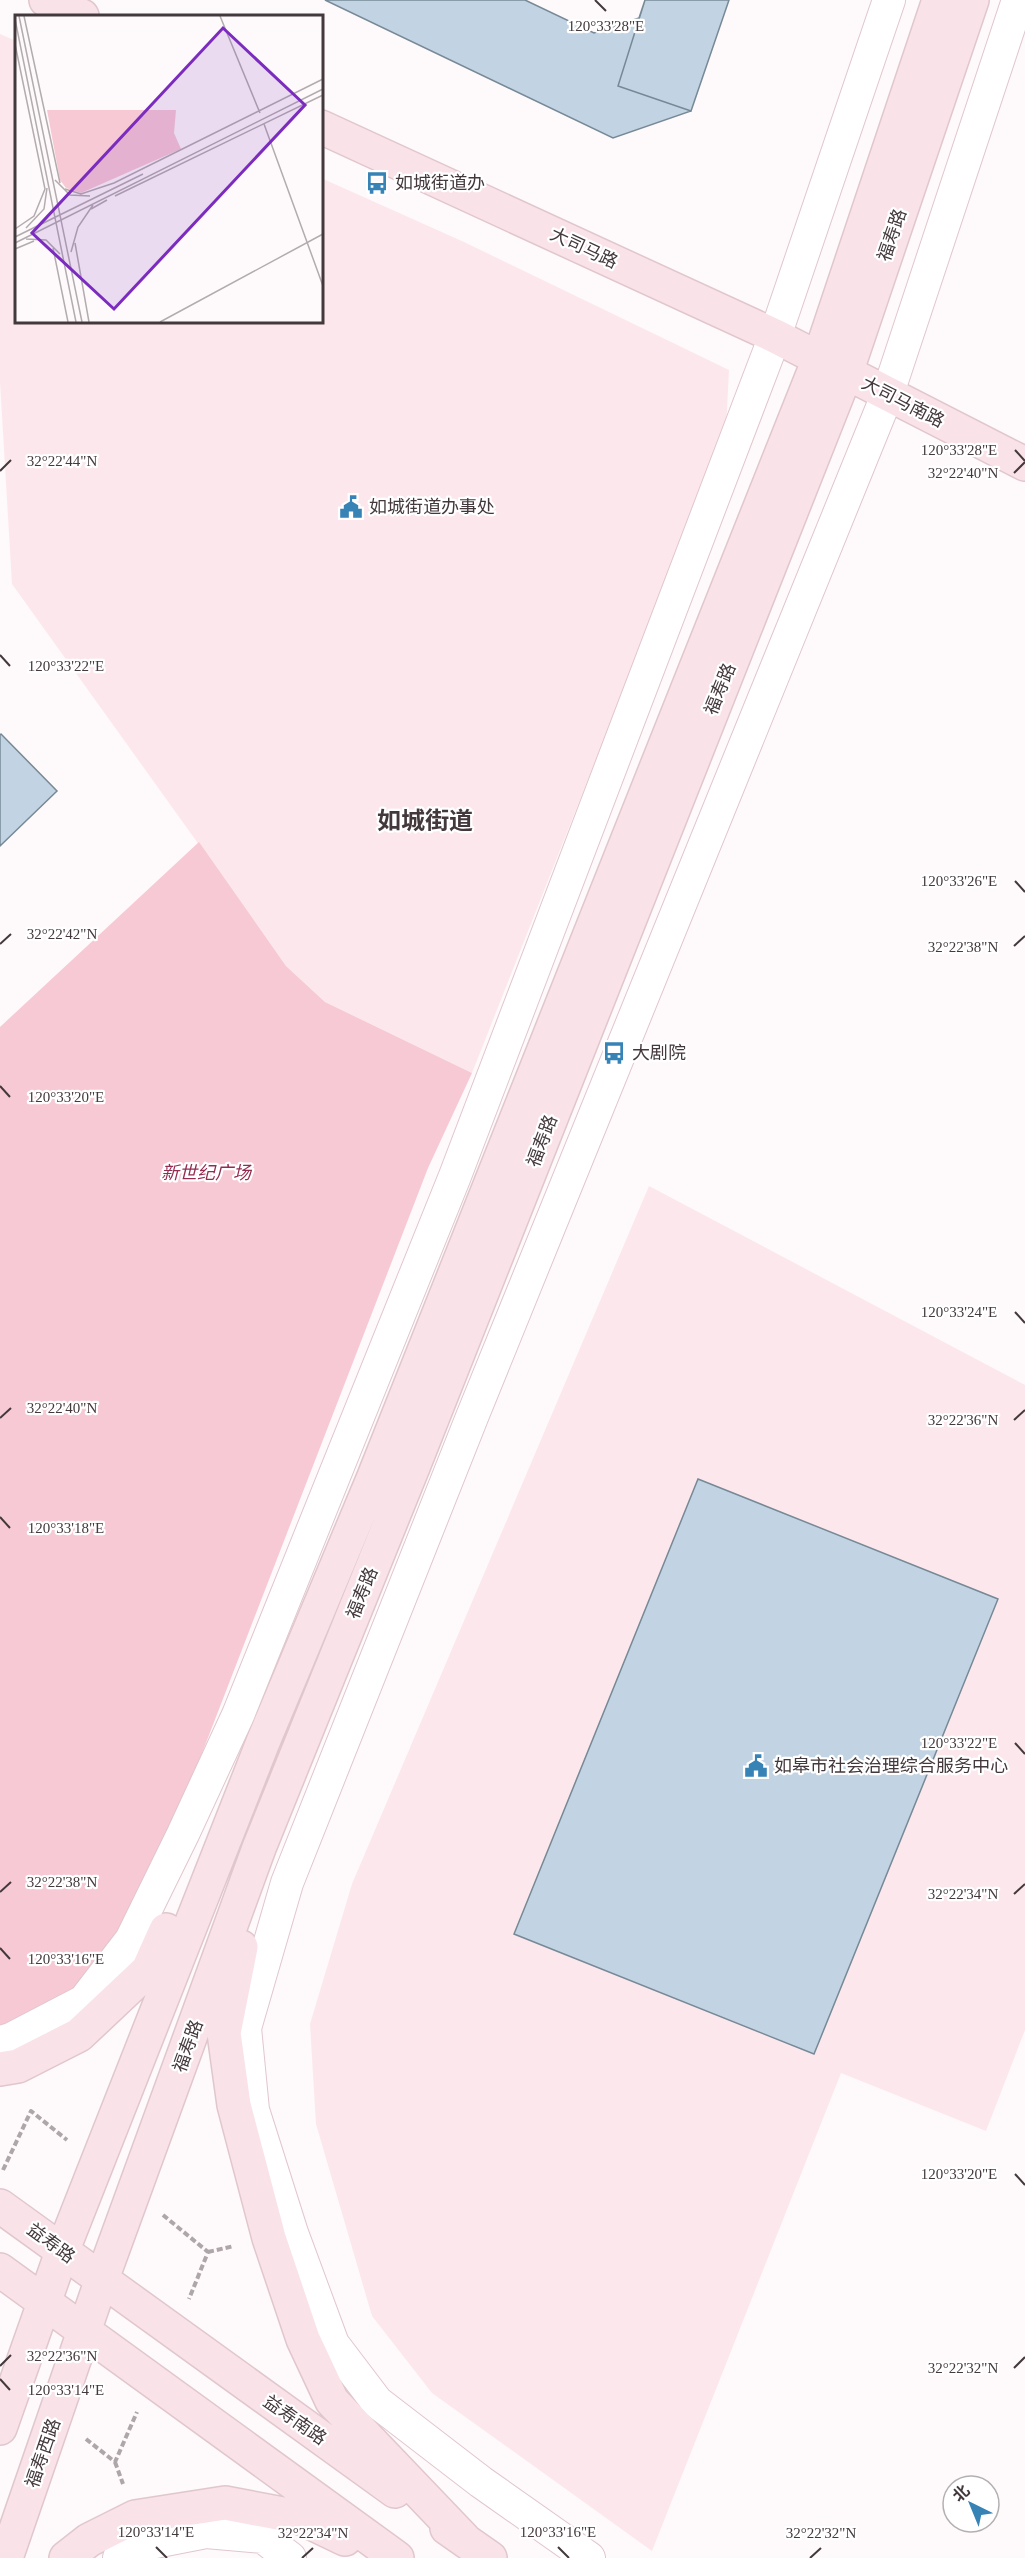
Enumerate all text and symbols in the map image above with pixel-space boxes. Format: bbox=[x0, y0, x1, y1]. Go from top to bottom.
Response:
inset map bbox=[15, 15, 322, 322]
text: 120°33'28"E bbox=[568, 18, 644, 34]
bus stop icon: 如城街道办 bbox=[364, 170, 390, 196]
place label: 如城街道办 bbox=[395, 173, 485, 193]
street label: 福寿路 bbox=[874, 206, 910, 264]
street label: 大司马路 bbox=[547, 224, 621, 272]
street label: 大司马南路 bbox=[858, 373, 948, 431]
text: 120°33'28"E bbox=[921, 442, 997, 458]
text: 32°22'44"N bbox=[27, 453, 97, 469]
text: 32°22'40"N bbox=[928, 465, 998, 481]
public building icon: 如城街道办事处 bbox=[338, 494, 364, 520]
place label: 如城街道办事处 bbox=[369, 497, 495, 517]
text: 120°33'22"E bbox=[28, 658, 104, 674]
street label: 福寿路 bbox=[701, 660, 739, 718]
district label: 如城街道 bbox=[377, 808, 473, 834]
text: 120°33'26"E bbox=[921, 873, 997, 889]
text: 32°22'42"N bbox=[27, 926, 97, 942]
text: 32°22'38"N bbox=[928, 939, 998, 955]
bus stop icon: 大剧院 bbox=[601, 1040, 627, 1066]
place label: 大剧院 bbox=[632, 1043, 686, 1063]
text: 120°33'20"E bbox=[28, 1089, 104, 1105]
street label: 福寿路 bbox=[523, 1112, 561, 1170]
park label: 新世纪广场 bbox=[161, 1163, 253, 1183]
text: 120°33'24"E bbox=[921, 1304, 997, 1320]
text: 32°22'40"N bbox=[27, 1400, 97, 1416]
text: 32°22'36"N bbox=[928, 1412, 998, 1428]
text: 120°33'18"E bbox=[28, 1520, 104, 1536]
street label: 福寿路 bbox=[343, 1564, 381, 1622]
text: 120°33'22"E bbox=[921, 1735, 997, 1751]
public building icon: 如皋市社会治理综合服务中心 bbox=[743, 1753, 769, 1779]
place label: 如皋市社会治理综合服务中心 bbox=[774, 1756, 1008, 1776]
text: 32°22'38"N bbox=[27, 1874, 97, 1890]
text: 32°22'34"N bbox=[928, 1886, 998, 1902]
text: 120°33'16"E bbox=[28, 1951, 104, 1967]
street label: 福寿路 bbox=[169, 2017, 207, 2075]
text: 120°33'20"E bbox=[921, 2166, 997, 2182]
street label: 益寿路 bbox=[23, 2219, 79, 2267]
text: 32°22'36"N bbox=[27, 2348, 97, 2364]
text: 32°22'32"N bbox=[928, 2360, 998, 2376]
text: 120°33'14"E bbox=[28, 2382, 104, 2398]
street label: 益寿南路 bbox=[260, 2391, 330, 2449]
street label: 福寿西路 bbox=[22, 2416, 64, 2490]
north arrow bbox=[941, 2474, 1001, 2534]
text: 北 bbox=[949, 2482, 973, 2505]
text: 120°33'14"E bbox=[118, 2524, 194, 2540]
text: 120°33'16"E bbox=[520, 2524, 596, 2540]
text: 32°22'34"N bbox=[278, 2525, 348, 2541]
text: 32°22'32"N bbox=[786, 2525, 856, 2541]

